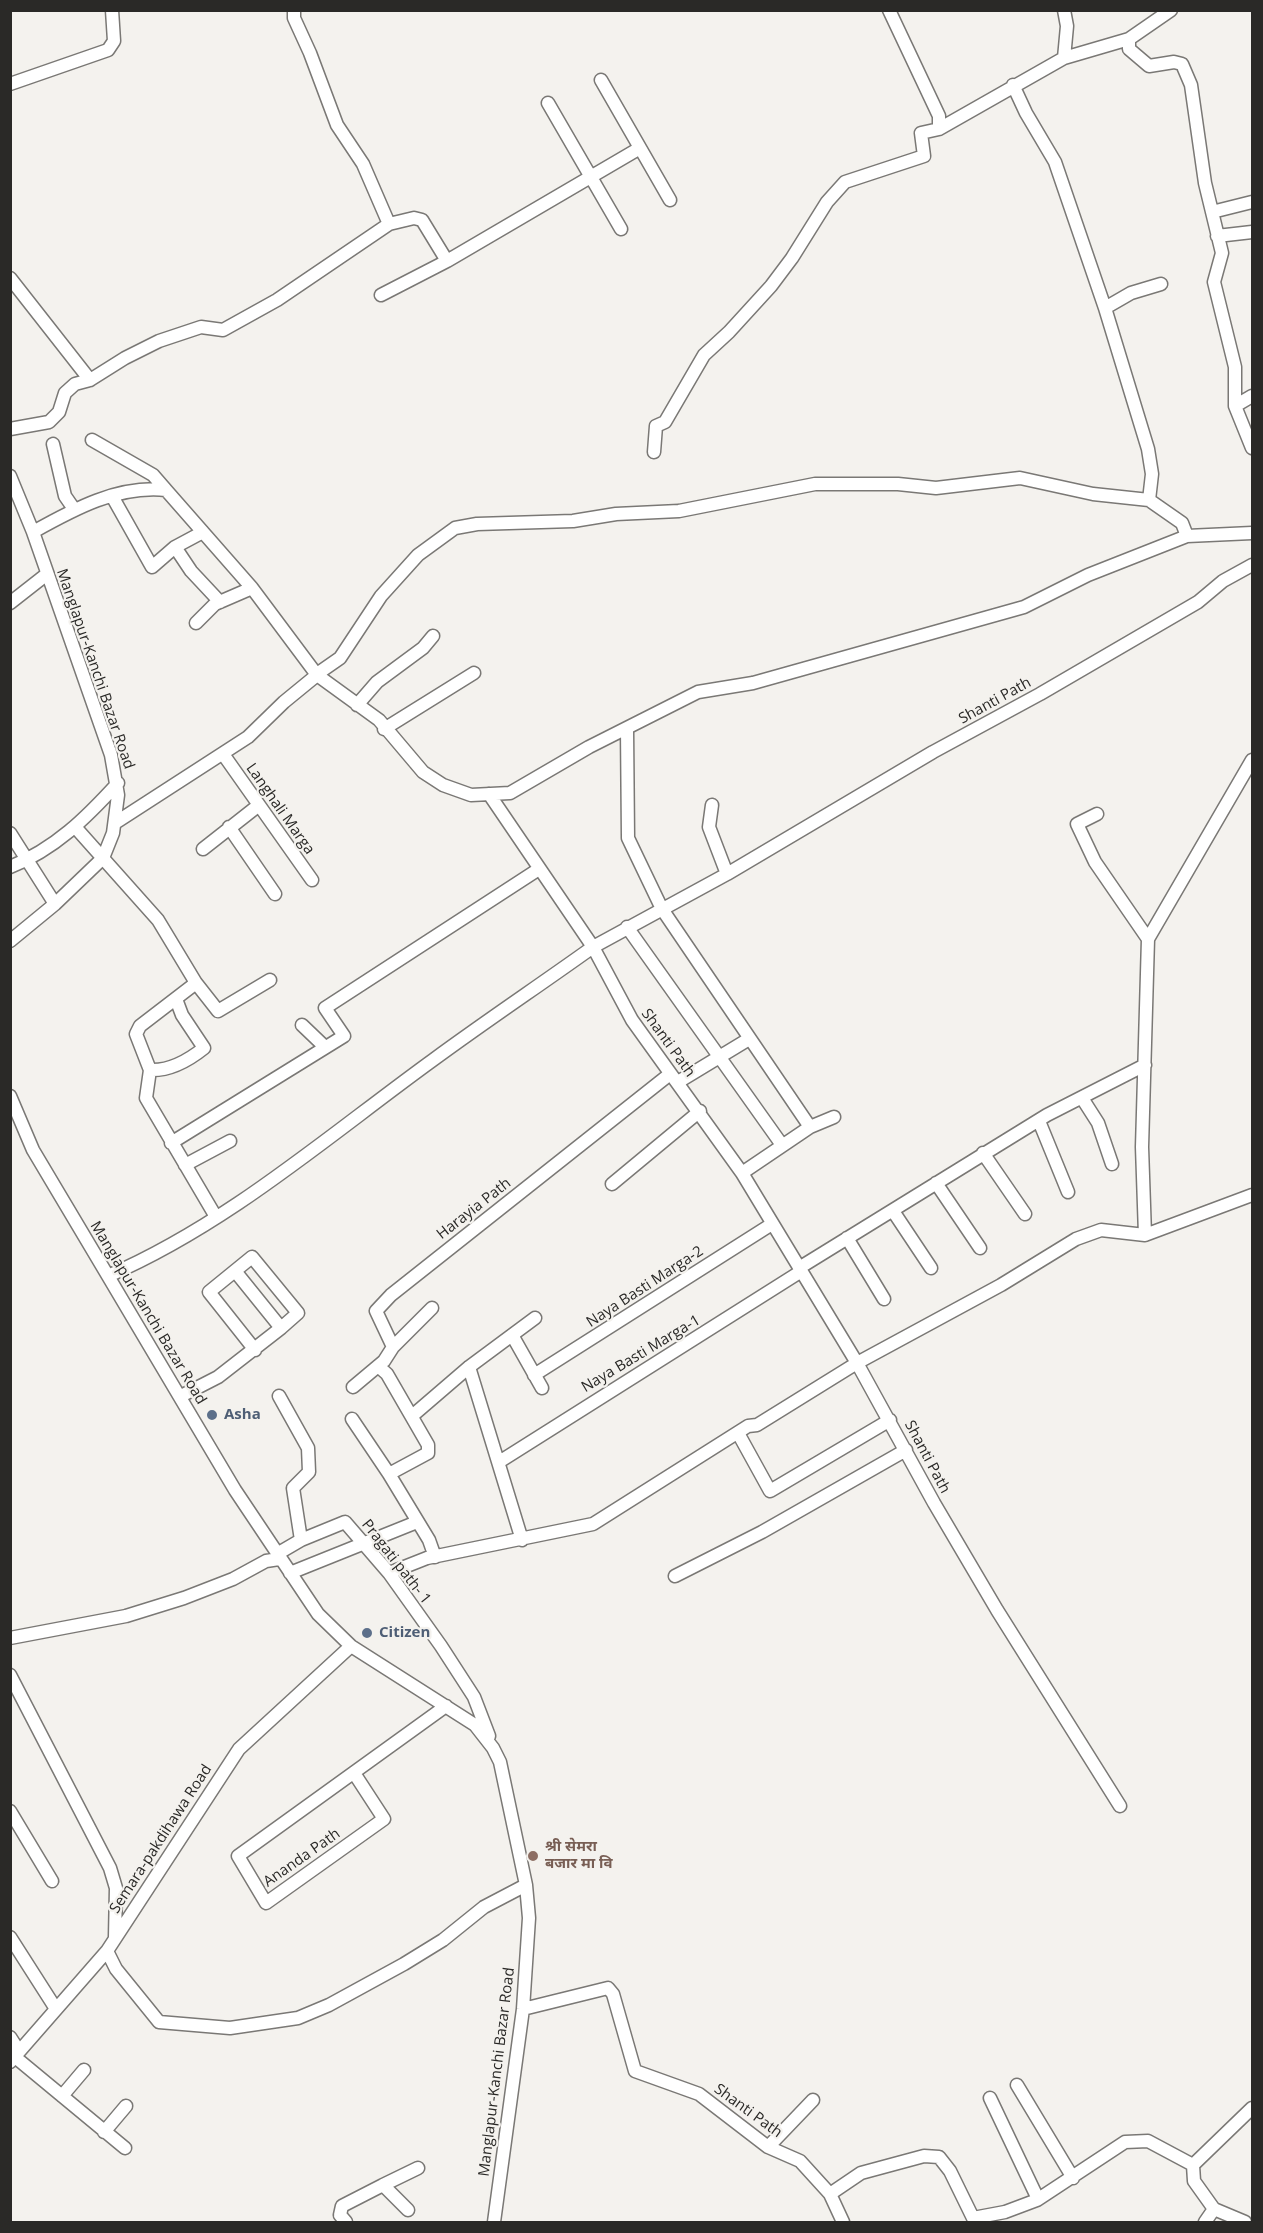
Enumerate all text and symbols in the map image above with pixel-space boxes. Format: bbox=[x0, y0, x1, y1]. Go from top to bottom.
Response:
street label: Manglapur-Kanchi Bazar Road bbox=[52, 566, 138, 772]
street label: Shanti Path bbox=[956, 674, 1034, 728]
street label: Langhali Marga bbox=[242, 760, 318, 858]
street label: Shanti Path bbox=[637, 1005, 699, 1081]
street label: Harayia Path bbox=[433, 1174, 515, 1244]
street label: Manglapur-Kanchi Bazar Road bbox=[86, 1218, 210, 1408]
street label: Naya Basti Marga-2 bbox=[583, 1243, 707, 1331]
street label: Naya Basti Marga-1 bbox=[578, 1311, 704, 1397]
place label: Asha bbox=[224, 1406, 261, 1424]
marker: Asha bbox=[205, 1408, 219, 1422]
street label: Shanti Path bbox=[900, 1418, 954, 1496]
street label: Pragati path- 1 bbox=[357, 1516, 435, 1608]
place label: Citizen bbox=[379, 1624, 430, 1642]
marker: Citizen bbox=[360, 1626, 374, 1640]
street label: Semara-pakdihawa Road bbox=[106, 1761, 216, 1917]
street label: Ananda Path bbox=[260, 1825, 344, 1891]
place label: श्री सेमरा बजार मा वि bbox=[545, 1838, 613, 1873]
marker: श्री सेमरा बजार मा वि bbox=[526, 1849, 540, 1863]
street label: Manglapur-Kanchi Bazar Road bbox=[475, 1966, 519, 2178]
street label: Shanti Path bbox=[710, 2080, 786, 2142]

